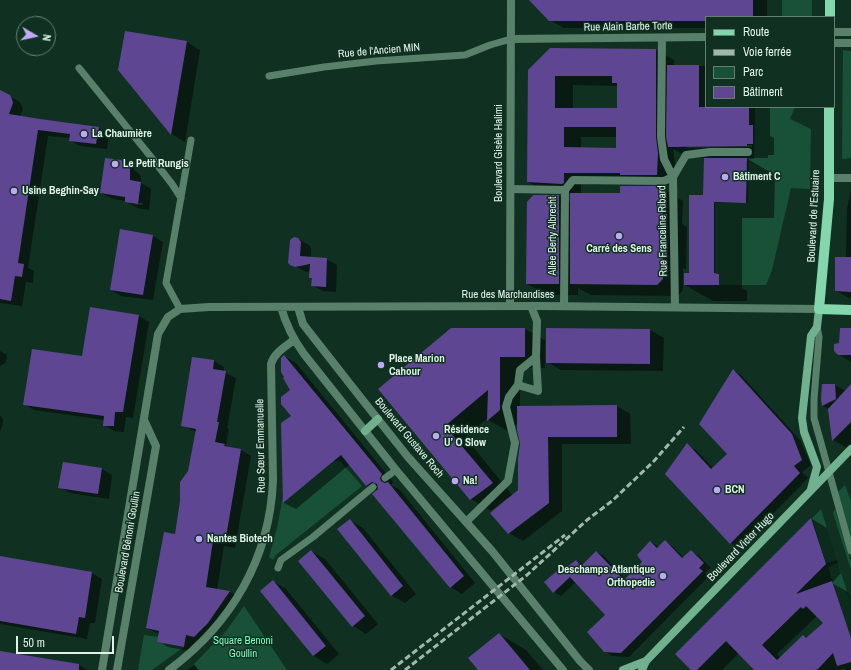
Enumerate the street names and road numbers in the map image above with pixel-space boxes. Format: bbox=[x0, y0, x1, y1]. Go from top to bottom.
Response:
street label: Rue Alain Barbe Torte bbox=[584, 20, 672, 34]
street label: Rue de l'Ancien MIN bbox=[337, 41, 421, 61]
street label: Boulevard Gisèle Halimi bbox=[492, 104, 506, 202]
street label: Boulevard de l'Estuaire bbox=[805, 169, 823, 263]
street label: Rue Franceline Ribard bbox=[656, 185, 670, 277]
street label: Allée Berty Albrecht bbox=[546, 196, 560, 276]
street label: Rue des Marchandises bbox=[462, 288, 554, 302]
street label: Boulevard Gustave Roch bbox=[372, 395, 446, 481]
street label: Rue Sœur Emmanuelle bbox=[254, 399, 268, 493]
street label: Boulevard Bénoni Goullin bbox=[113, 490, 143, 594]
street label: Boulevard Victor Hugo bbox=[705, 510, 777, 584]

